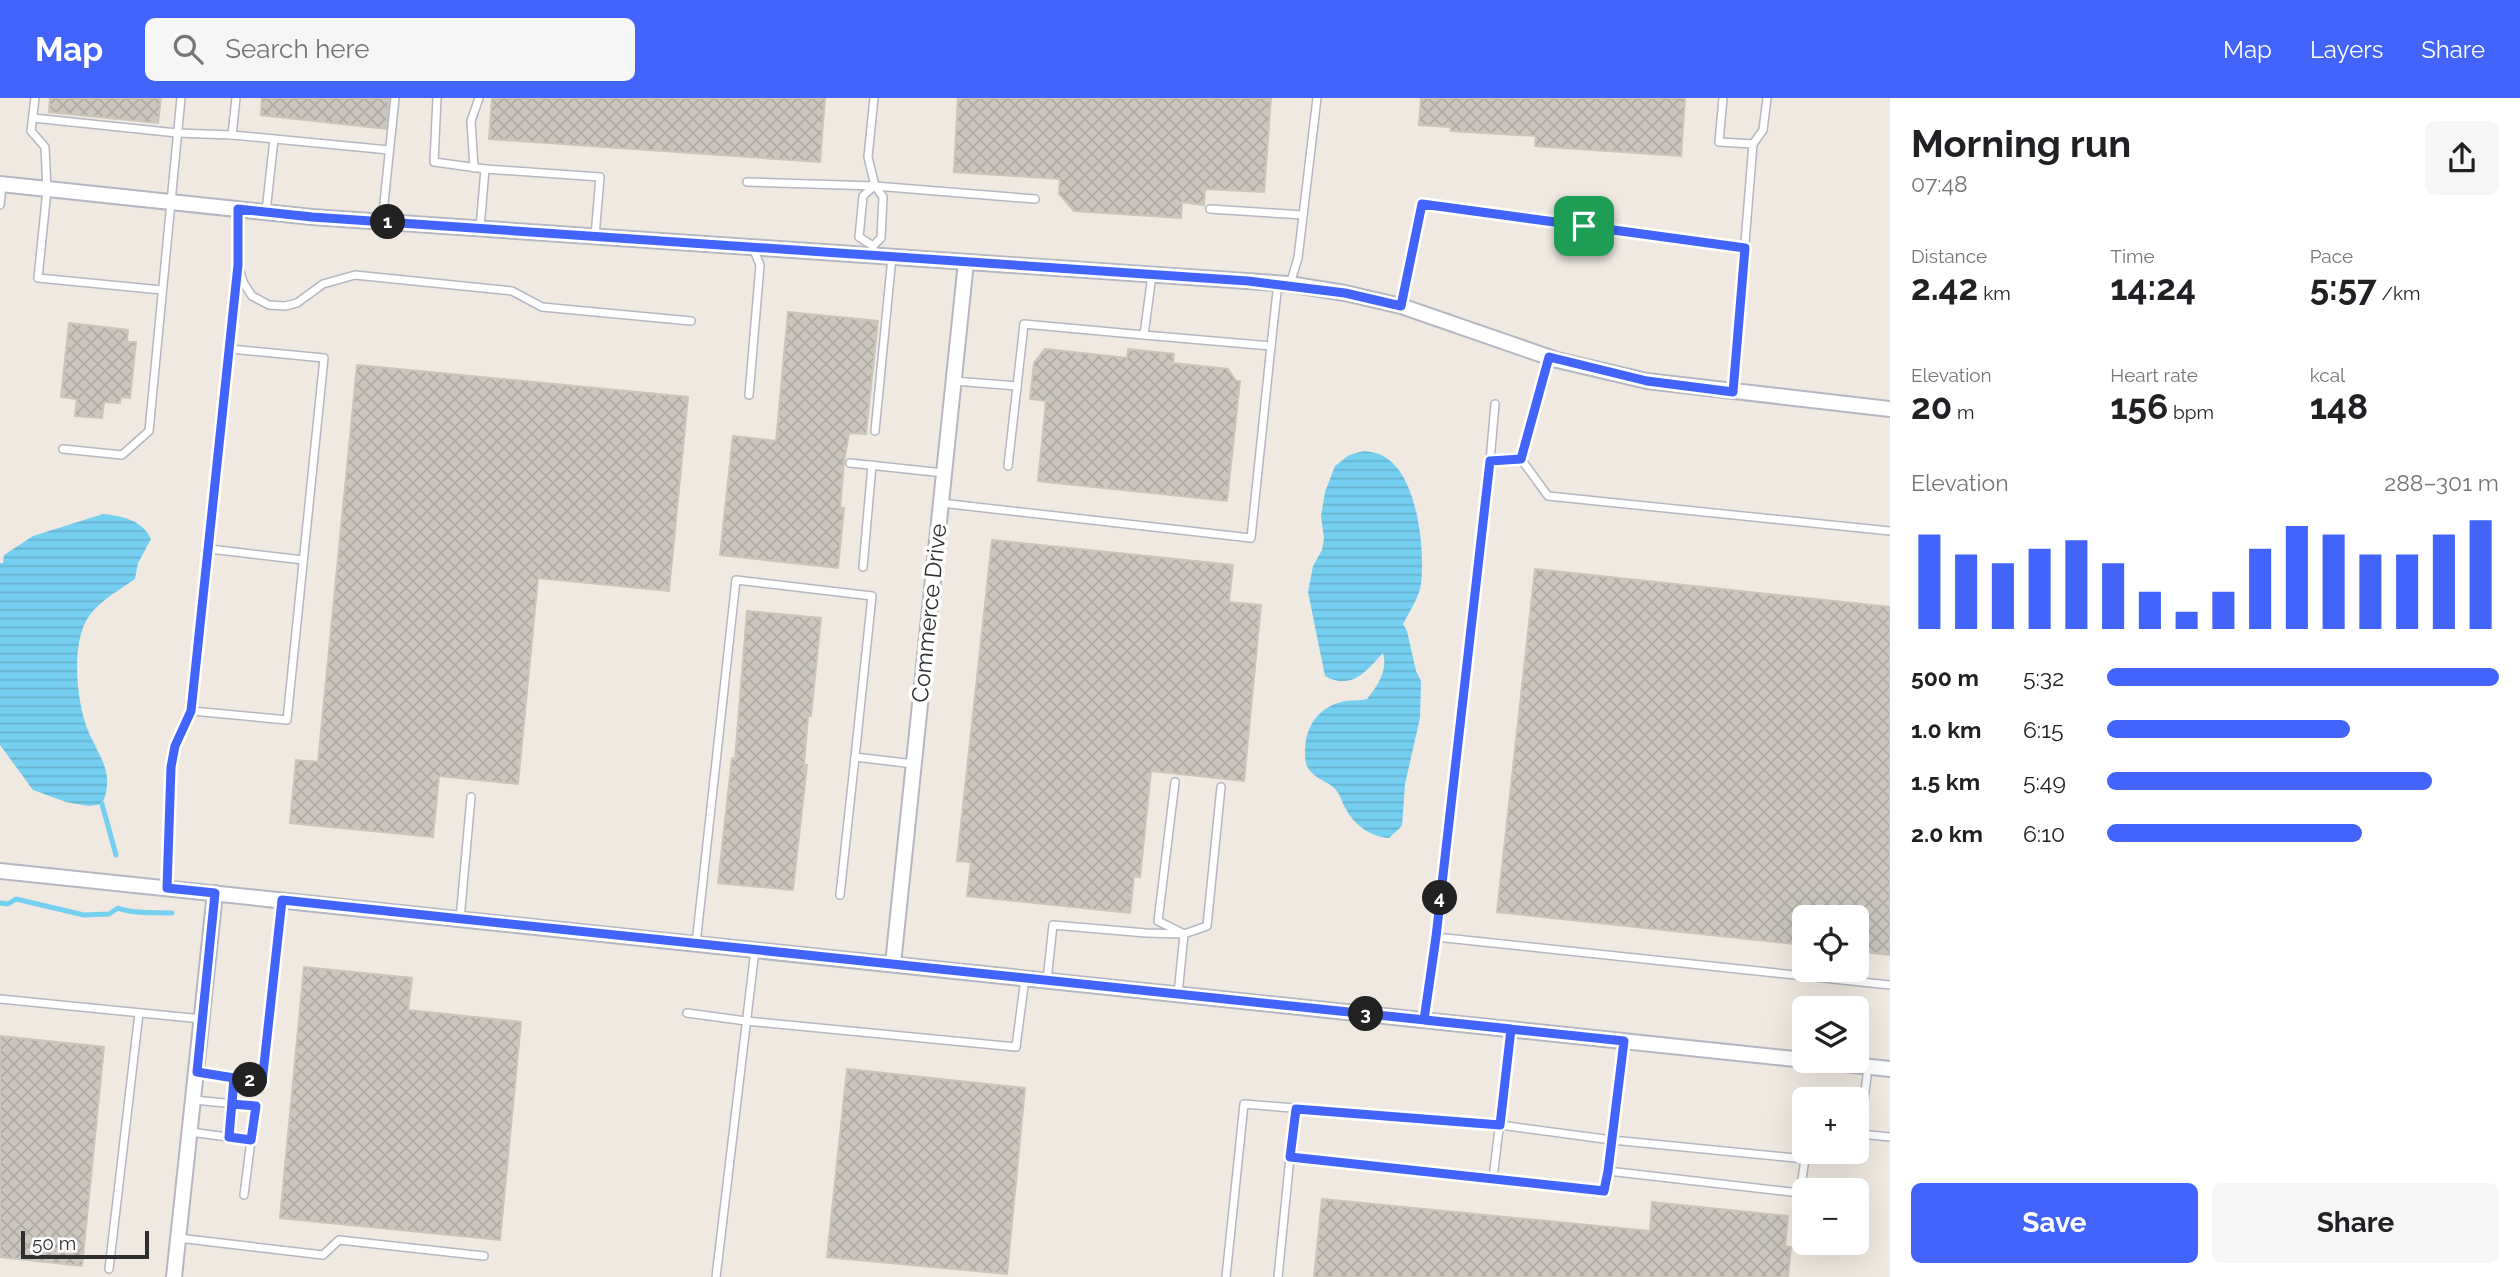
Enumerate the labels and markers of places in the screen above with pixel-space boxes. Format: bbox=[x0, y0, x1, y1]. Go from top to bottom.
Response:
pin bbox=[1554, 196, 1614, 256]
pin: 1 bbox=[370, 204, 406, 240]
pin: 4 bbox=[1422, 880, 1458, 916]
pin: 3 bbox=[1348, 996, 1384, 1032]
pin: 2 bbox=[232, 1062, 268, 1098]

